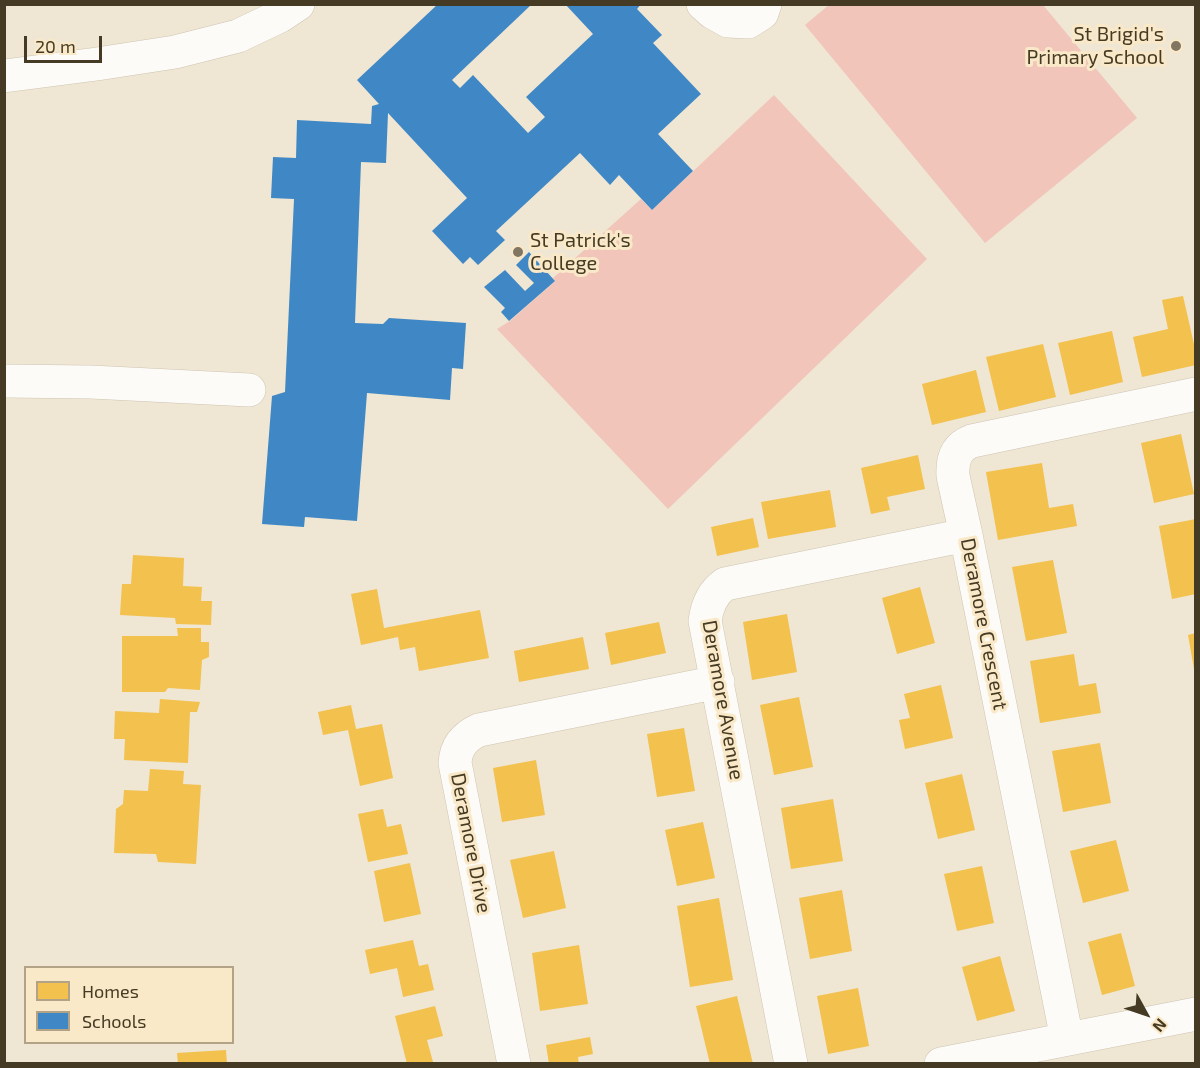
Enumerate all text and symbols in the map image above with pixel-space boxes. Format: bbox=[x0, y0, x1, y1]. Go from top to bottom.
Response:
place label: St Brigid's Primary School bbox=[1026, 22, 1164, 69]
scale bar bbox=[27, 24, 105, 62]
text: 20 m bbox=[35, 35, 76, 57]
marker: St Brigid's Primary School bbox=[1169, 39, 1183, 53]
place label: St Patrick's College bbox=[530, 228, 631, 275]
marker: St Patrick's College bbox=[511, 245, 525, 259]
street label: Deramore Crescent bbox=[956, 536, 1012, 712]
street label: Deramore Avenue bbox=[697, 618, 749, 782]
street label: Deramore Drive bbox=[446, 771, 496, 915]
legend bbox=[24, 966, 234, 1044]
text: Homes bbox=[82, 980, 139, 1002]
north arrow bbox=[1116, 984, 1176, 1044]
text: Schools bbox=[82, 1010, 146, 1032]
text: N bbox=[1149, 1015, 1171, 1036]

